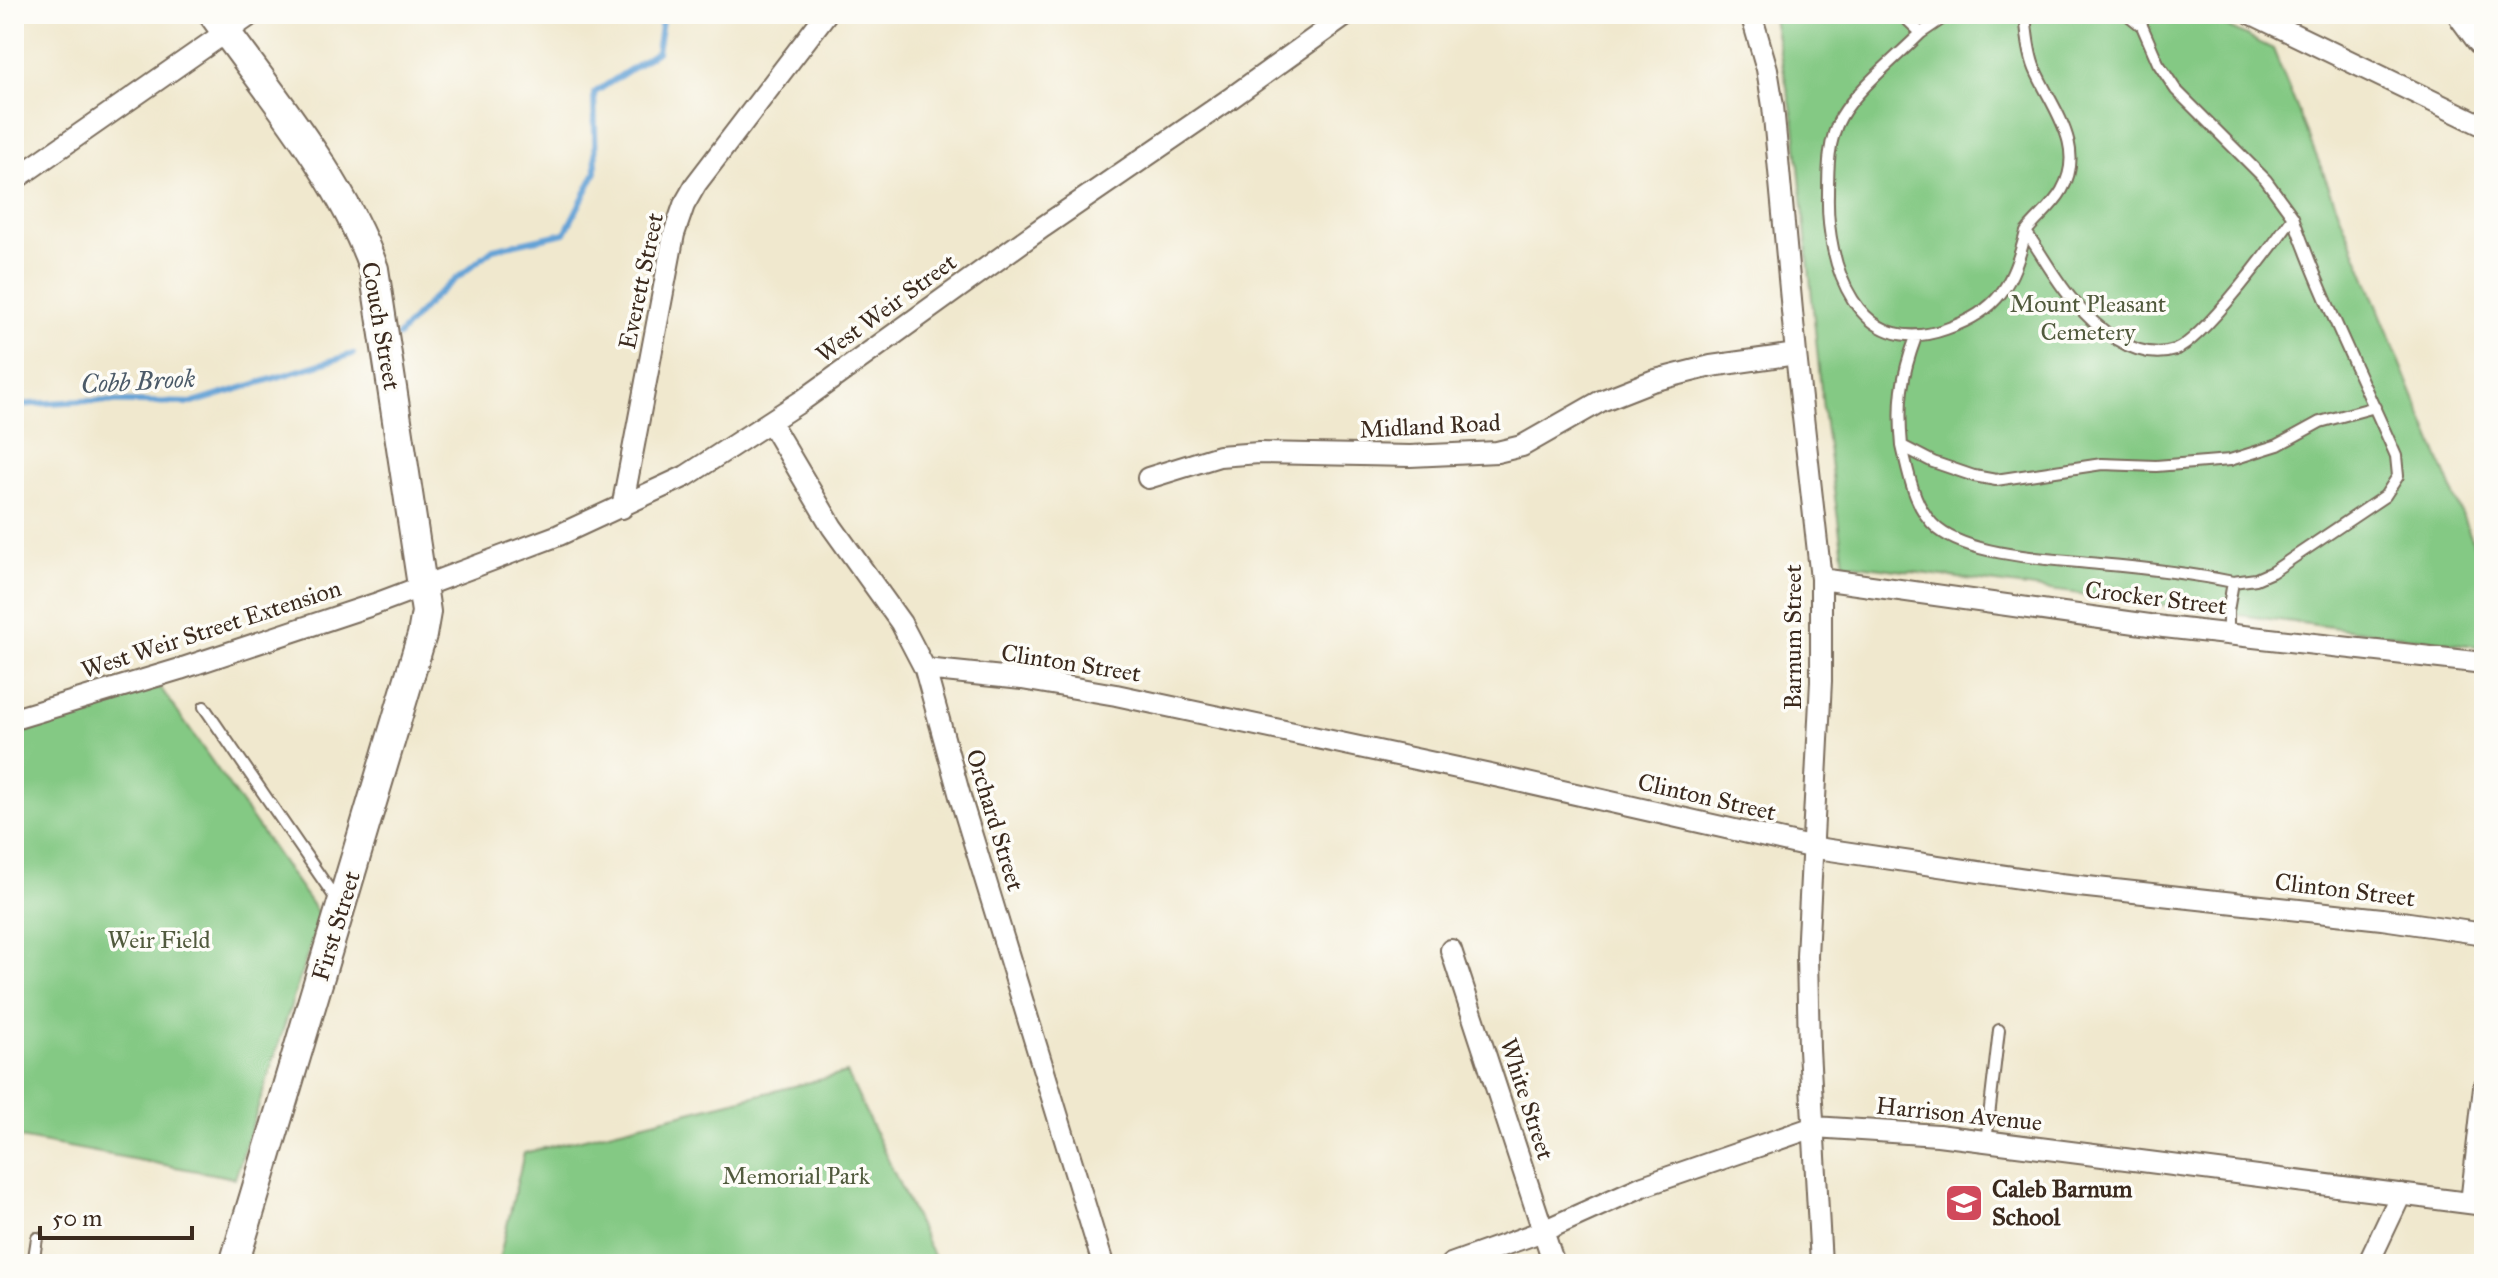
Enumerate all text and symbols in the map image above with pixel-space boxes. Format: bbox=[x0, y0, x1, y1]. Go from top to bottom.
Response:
street label: Everett Street bbox=[612, 210, 670, 352]
street label: West Weir Street bbox=[810, 247, 963, 369]
street label: Couch Street bbox=[355, 260, 407, 393]
park label: Mount Pleasant Cemetery bbox=[2010, 289, 2167, 347]
water label: Cobb Brook bbox=[80, 362, 197, 400]
street label: Midland Road bbox=[1359, 407, 1501, 445]
street label: Barnum Street bbox=[1778, 564, 1808, 710]
street label: West Weir Street Extension bbox=[77, 573, 345, 685]
street label: Crocker Street bbox=[2084, 574, 2229, 622]
street label: Clinton Street bbox=[999, 637, 1143, 689]
street label: Orchard Street bbox=[959, 746, 1031, 895]
street label: Clinton Street bbox=[1635, 767, 1779, 828]
street label: First Street bbox=[305, 867, 367, 985]
street label: Clinton Street bbox=[2273, 867, 2417, 914]
park label: Weir Field bbox=[107, 925, 211, 955]
street label: White Street bbox=[1493, 1034, 1561, 1164]
street label: Harrison Avenue bbox=[1875, 1090, 2043, 1138]
park label: Memorial Park bbox=[722, 1161, 871, 1191]
place label: Caleb Barnum School bbox=[1992, 1174, 2133, 1232]
school or university icon: Caleb Barnum School bbox=[1943, 1182, 1985, 1224]
scale bar bbox=[40, 1190, 192, 1240]
text: 50 m bbox=[52, 1203, 102, 1233]

